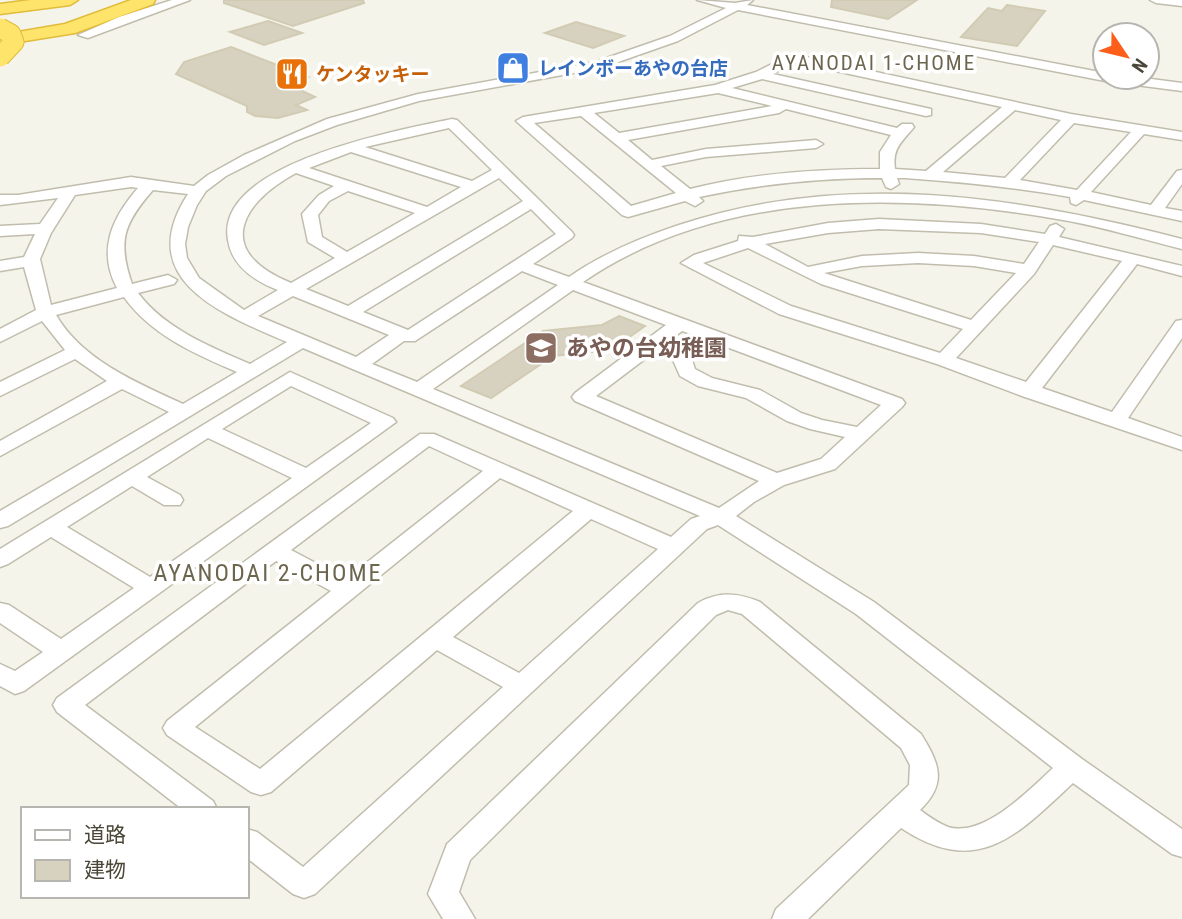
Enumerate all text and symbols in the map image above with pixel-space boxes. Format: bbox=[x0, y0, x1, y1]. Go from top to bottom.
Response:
north arrow bbox=[1091, 21, 1161, 91]
shop icon: レインボーあやの台店 bbox=[494, 49, 532, 87]
district label: AYANODAI 1-CHOME bbox=[772, 51, 976, 75]
text: N bbox=[1127, 54, 1152, 77]
restaurant icon: ケンタッキー bbox=[273, 55, 311, 93]
place label: レインボーあやの台店 bbox=[538, 57, 728, 80]
place label: ケンタッキー bbox=[316, 63, 429, 86]
school or university icon: あやの台幼稚園 bbox=[522, 329, 560, 367]
place label: あやの台幼稚園 bbox=[566, 335, 727, 362]
district label: AYANODAI 2-CHOME bbox=[154, 559, 382, 587]
legend bbox=[21, 807, 248, 898]
text: 道路 bbox=[84, 823, 126, 847]
text: 建物 bbox=[84, 858, 126, 882]

